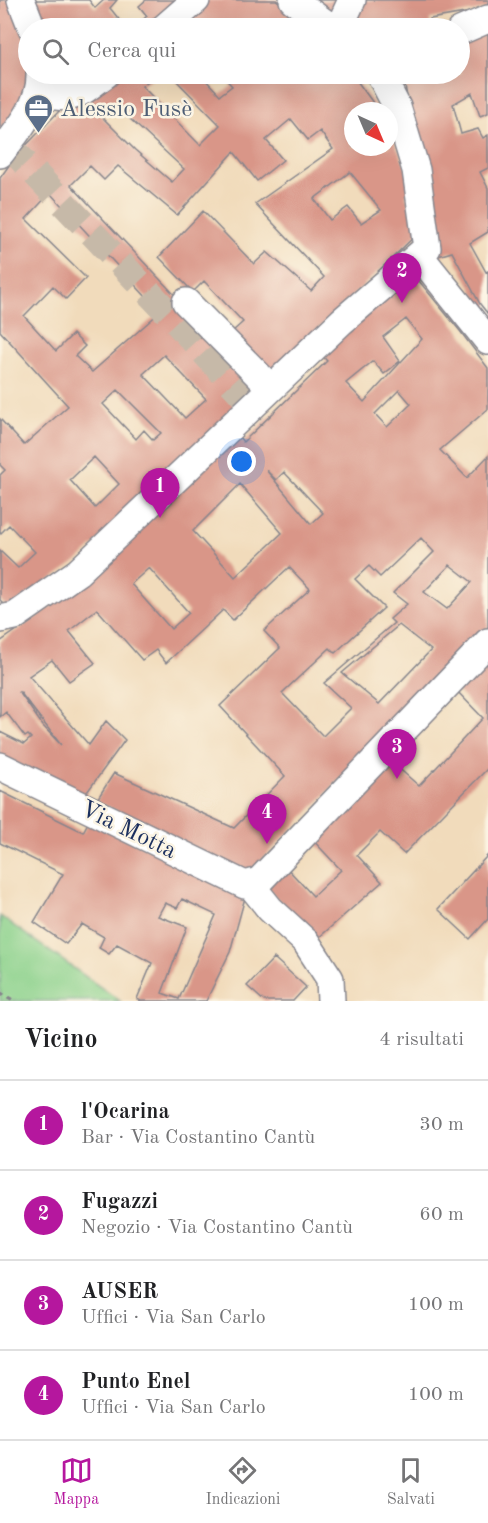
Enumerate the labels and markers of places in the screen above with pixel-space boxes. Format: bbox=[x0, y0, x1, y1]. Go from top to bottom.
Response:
office icon: Alessio Fusè bbox=[23, 92, 55, 134]
place label: Alessio Fusè bbox=[60, 98, 192, 122]
pin: 2 bbox=[382, 254, 422, 303]
pin: 1 bbox=[140, 468, 180, 518]
pin: 3 bbox=[378, 730, 416, 779]
pin: 4 bbox=[248, 794, 286, 844]

